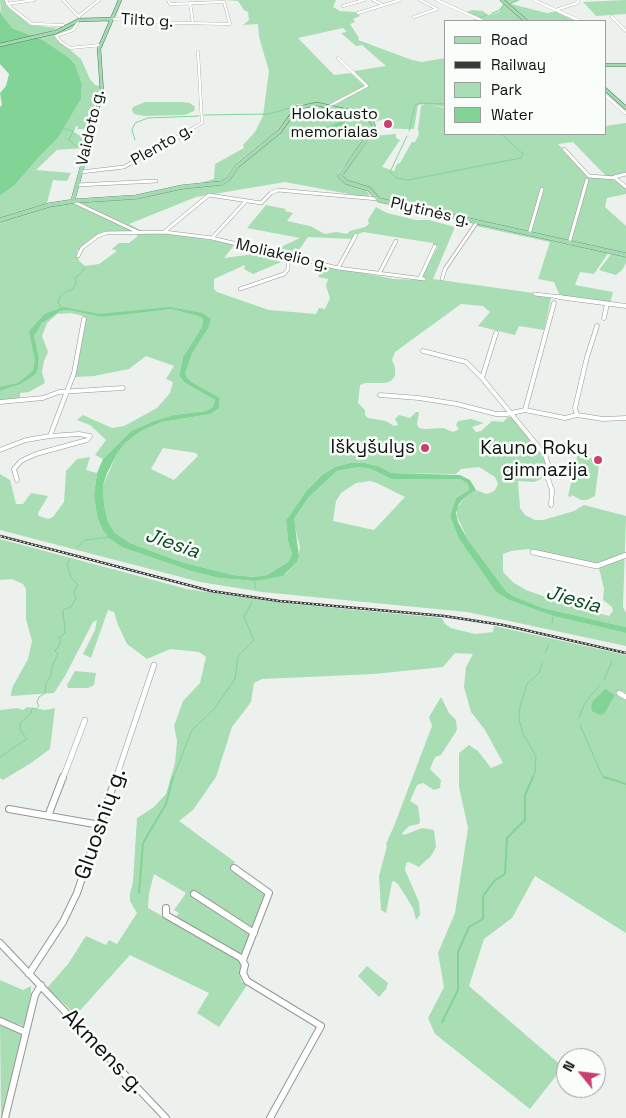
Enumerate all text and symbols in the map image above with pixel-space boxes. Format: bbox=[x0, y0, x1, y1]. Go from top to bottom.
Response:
street label: Tilto g. bbox=[120, 10, 174, 32]
legend bbox=[444, 20, 606, 135]
text: Road bbox=[491, 30, 528, 49]
text: Railway bbox=[491, 55, 546, 74]
text: Park bbox=[491, 80, 522, 99]
street label: Vaidoto g. bbox=[73, 88, 109, 168]
place label: Holokausto memorialas bbox=[290, 105, 378, 143]
text: Water bbox=[491, 105, 533, 124]
marker: Holokausto memorialas bbox=[382, 118, 394, 130]
street label: Plento g. bbox=[128, 120, 196, 170]
street label: Plytinės g. bbox=[388, 194, 472, 230]
street label: Moliakelio g. bbox=[234, 235, 330, 275]
place label: Iškyšulys bbox=[331, 437, 415, 459]
place label: Kauno Rokų gimnazija bbox=[480, 438, 588, 482]
marker: Iškyšulys bbox=[419, 442, 431, 454]
marker: Kauno Rokų gimnazija bbox=[592, 454, 604, 466]
water label: Jiesia bbox=[142, 524, 202, 564]
water label: Jiesia bbox=[543, 581, 603, 619]
street label: Gluosnių g. bbox=[70, 765, 132, 883]
street label: Akmens g. bbox=[56, 1004, 150, 1100]
north arrow bbox=[556, 1048, 606, 1098]
text: N bbox=[559, 1058, 579, 1075]

